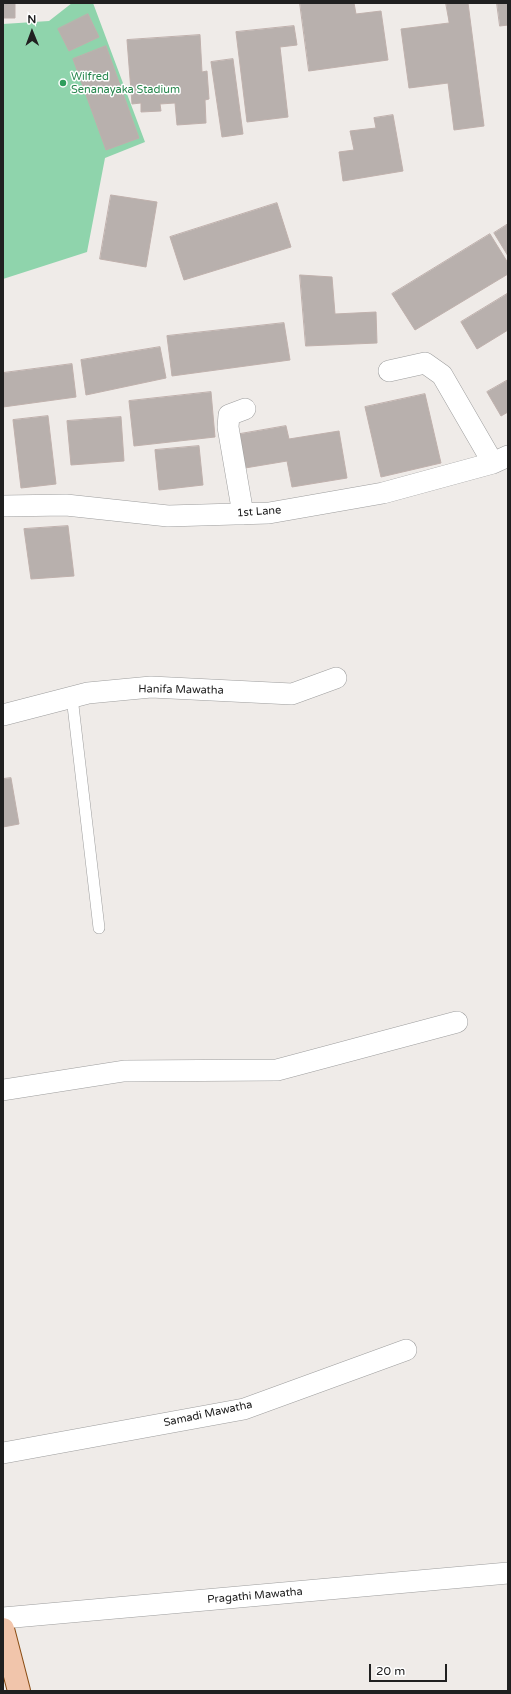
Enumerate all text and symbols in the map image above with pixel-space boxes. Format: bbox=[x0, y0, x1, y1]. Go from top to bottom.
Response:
north arrow bbox=[12, 12, 52, 52]
text: N bbox=[27, 13, 36, 26]
place label: Wilfred Senanayaka Stadium bbox=[71, 70, 180, 96]
marker: Wilfred Senanayaka Stadium bbox=[58, 78, 68, 88]
street label: 1st Lane bbox=[236, 504, 282, 520]
street label: Hanifa Mawatha bbox=[138, 683, 224, 697]
street label: Samadi Mawatha bbox=[162, 1398, 254, 1430]
street label: Pragathi Mawatha bbox=[207, 1585, 303, 1607]
scale bar bbox=[371, 1656, 449, 1682]
text: 20 m bbox=[376, 1664, 405, 1678]

